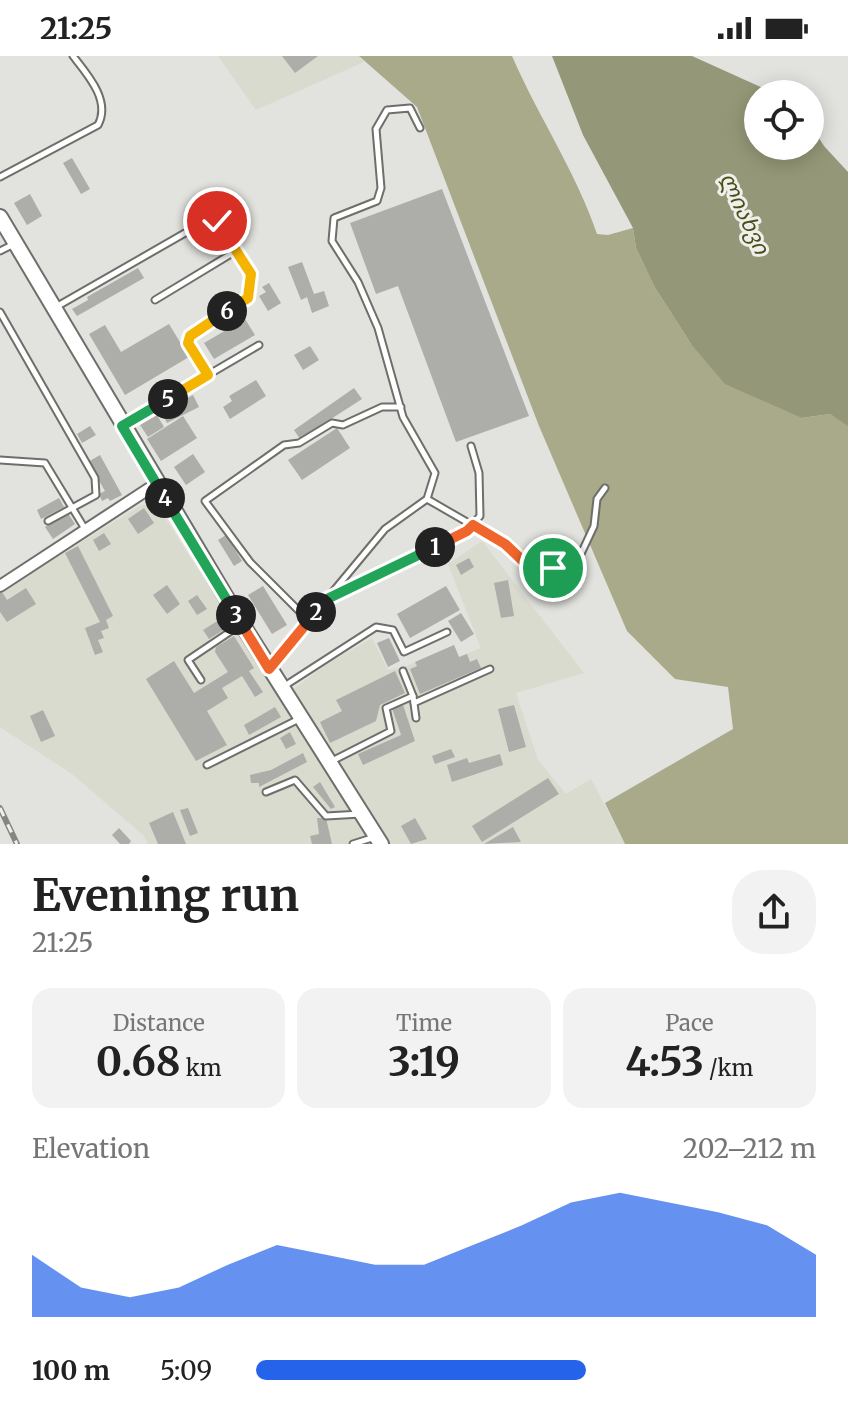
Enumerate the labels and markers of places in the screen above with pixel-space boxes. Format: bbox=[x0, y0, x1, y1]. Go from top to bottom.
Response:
pin bbox=[183, 187, 251, 255]
pin: 6 bbox=[207, 291, 247, 331]
pin: 5 bbox=[148, 379, 188, 419]
pin: 4 bbox=[145, 478, 185, 518]
pin: 1 bbox=[415, 527, 455, 567]
pin bbox=[519, 534, 587, 602]
pin: 2 bbox=[296, 592, 336, 632]
pin: 3 bbox=[216, 595, 256, 635]

